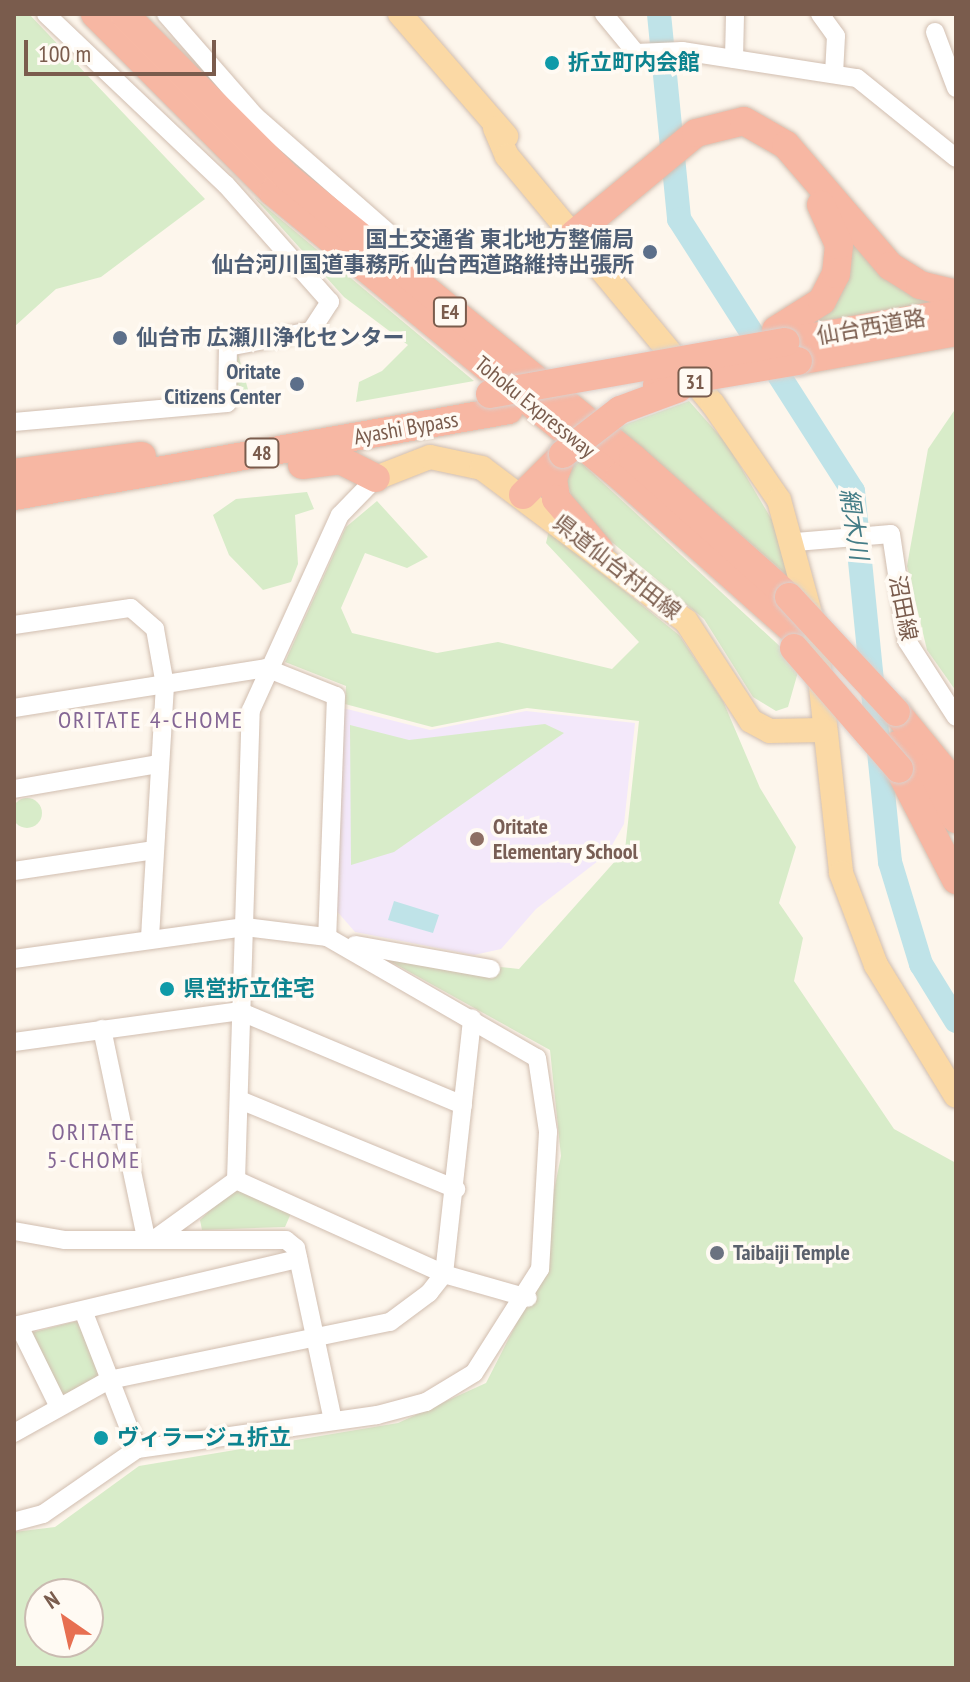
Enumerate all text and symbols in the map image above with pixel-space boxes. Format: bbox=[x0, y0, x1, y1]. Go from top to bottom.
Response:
scale bar bbox=[28, 24, 220, 74]
text: 100 m bbox=[38, 38, 91, 69]
place label: 折立町内会館 bbox=[568, 50, 700, 76]
marker: 折立町内会館 bbox=[543, 54, 561, 72]
place label: 国土交通省 東北地方整備局 仙台河川国道事務所 仙台西道路維持出張所 bbox=[211, 226, 634, 278]
marker: 国土交通省 東北地方整備局 仙台河川国道事務所 仙台西道路維持出張所 bbox=[641, 243, 659, 261]
road number: E4 bbox=[432, 296, 468, 328]
street label: 仙台西道路 bbox=[815, 304, 927, 350]
place label: 仙台市 広瀬川浄化センター bbox=[136, 325, 405, 351]
marker: 仙台市 広瀬川浄化センター bbox=[111, 329, 129, 347]
street label: Tohoku Expressway bbox=[470, 350, 600, 464]
place label: Oritate Citizens Center bbox=[164, 358, 281, 410]
road number: 31 bbox=[677, 366, 713, 398]
marker: Oritate Citizens Center bbox=[288, 375, 306, 393]
street label: Ayashi Bypass bbox=[352, 406, 460, 450]
road number: 48 bbox=[244, 437, 280, 469]
water label: 網木川 bbox=[834, 486, 874, 562]
street label: 県道仙台村田線 bbox=[548, 509, 686, 625]
street label: 沼田線 bbox=[884, 573, 922, 643]
district label: ORITATE 4-CHOME bbox=[58, 706, 244, 734]
place label: Oritate Elementary School bbox=[493, 813, 639, 864]
marker: Oritate Elementary School bbox=[468, 830, 486, 848]
place label: 県営折立住宅 bbox=[183, 976, 315, 1002]
marker: 県営折立住宅 bbox=[158, 980, 176, 998]
district label: ORITATE 5-CHOME bbox=[47, 1118, 141, 1174]
place label: Taibaiji Temple bbox=[733, 1240, 850, 1266]
marker: Taibaiji Temple bbox=[708, 1244, 726, 1262]
place label: ヴィラージュ折立 bbox=[117, 1425, 293, 1451]
marker: ヴィラージュ折立 bbox=[92, 1429, 110, 1447]
north arrow bbox=[24, 1578, 104, 1658]
text: N bbox=[39, 1585, 64, 1615]

